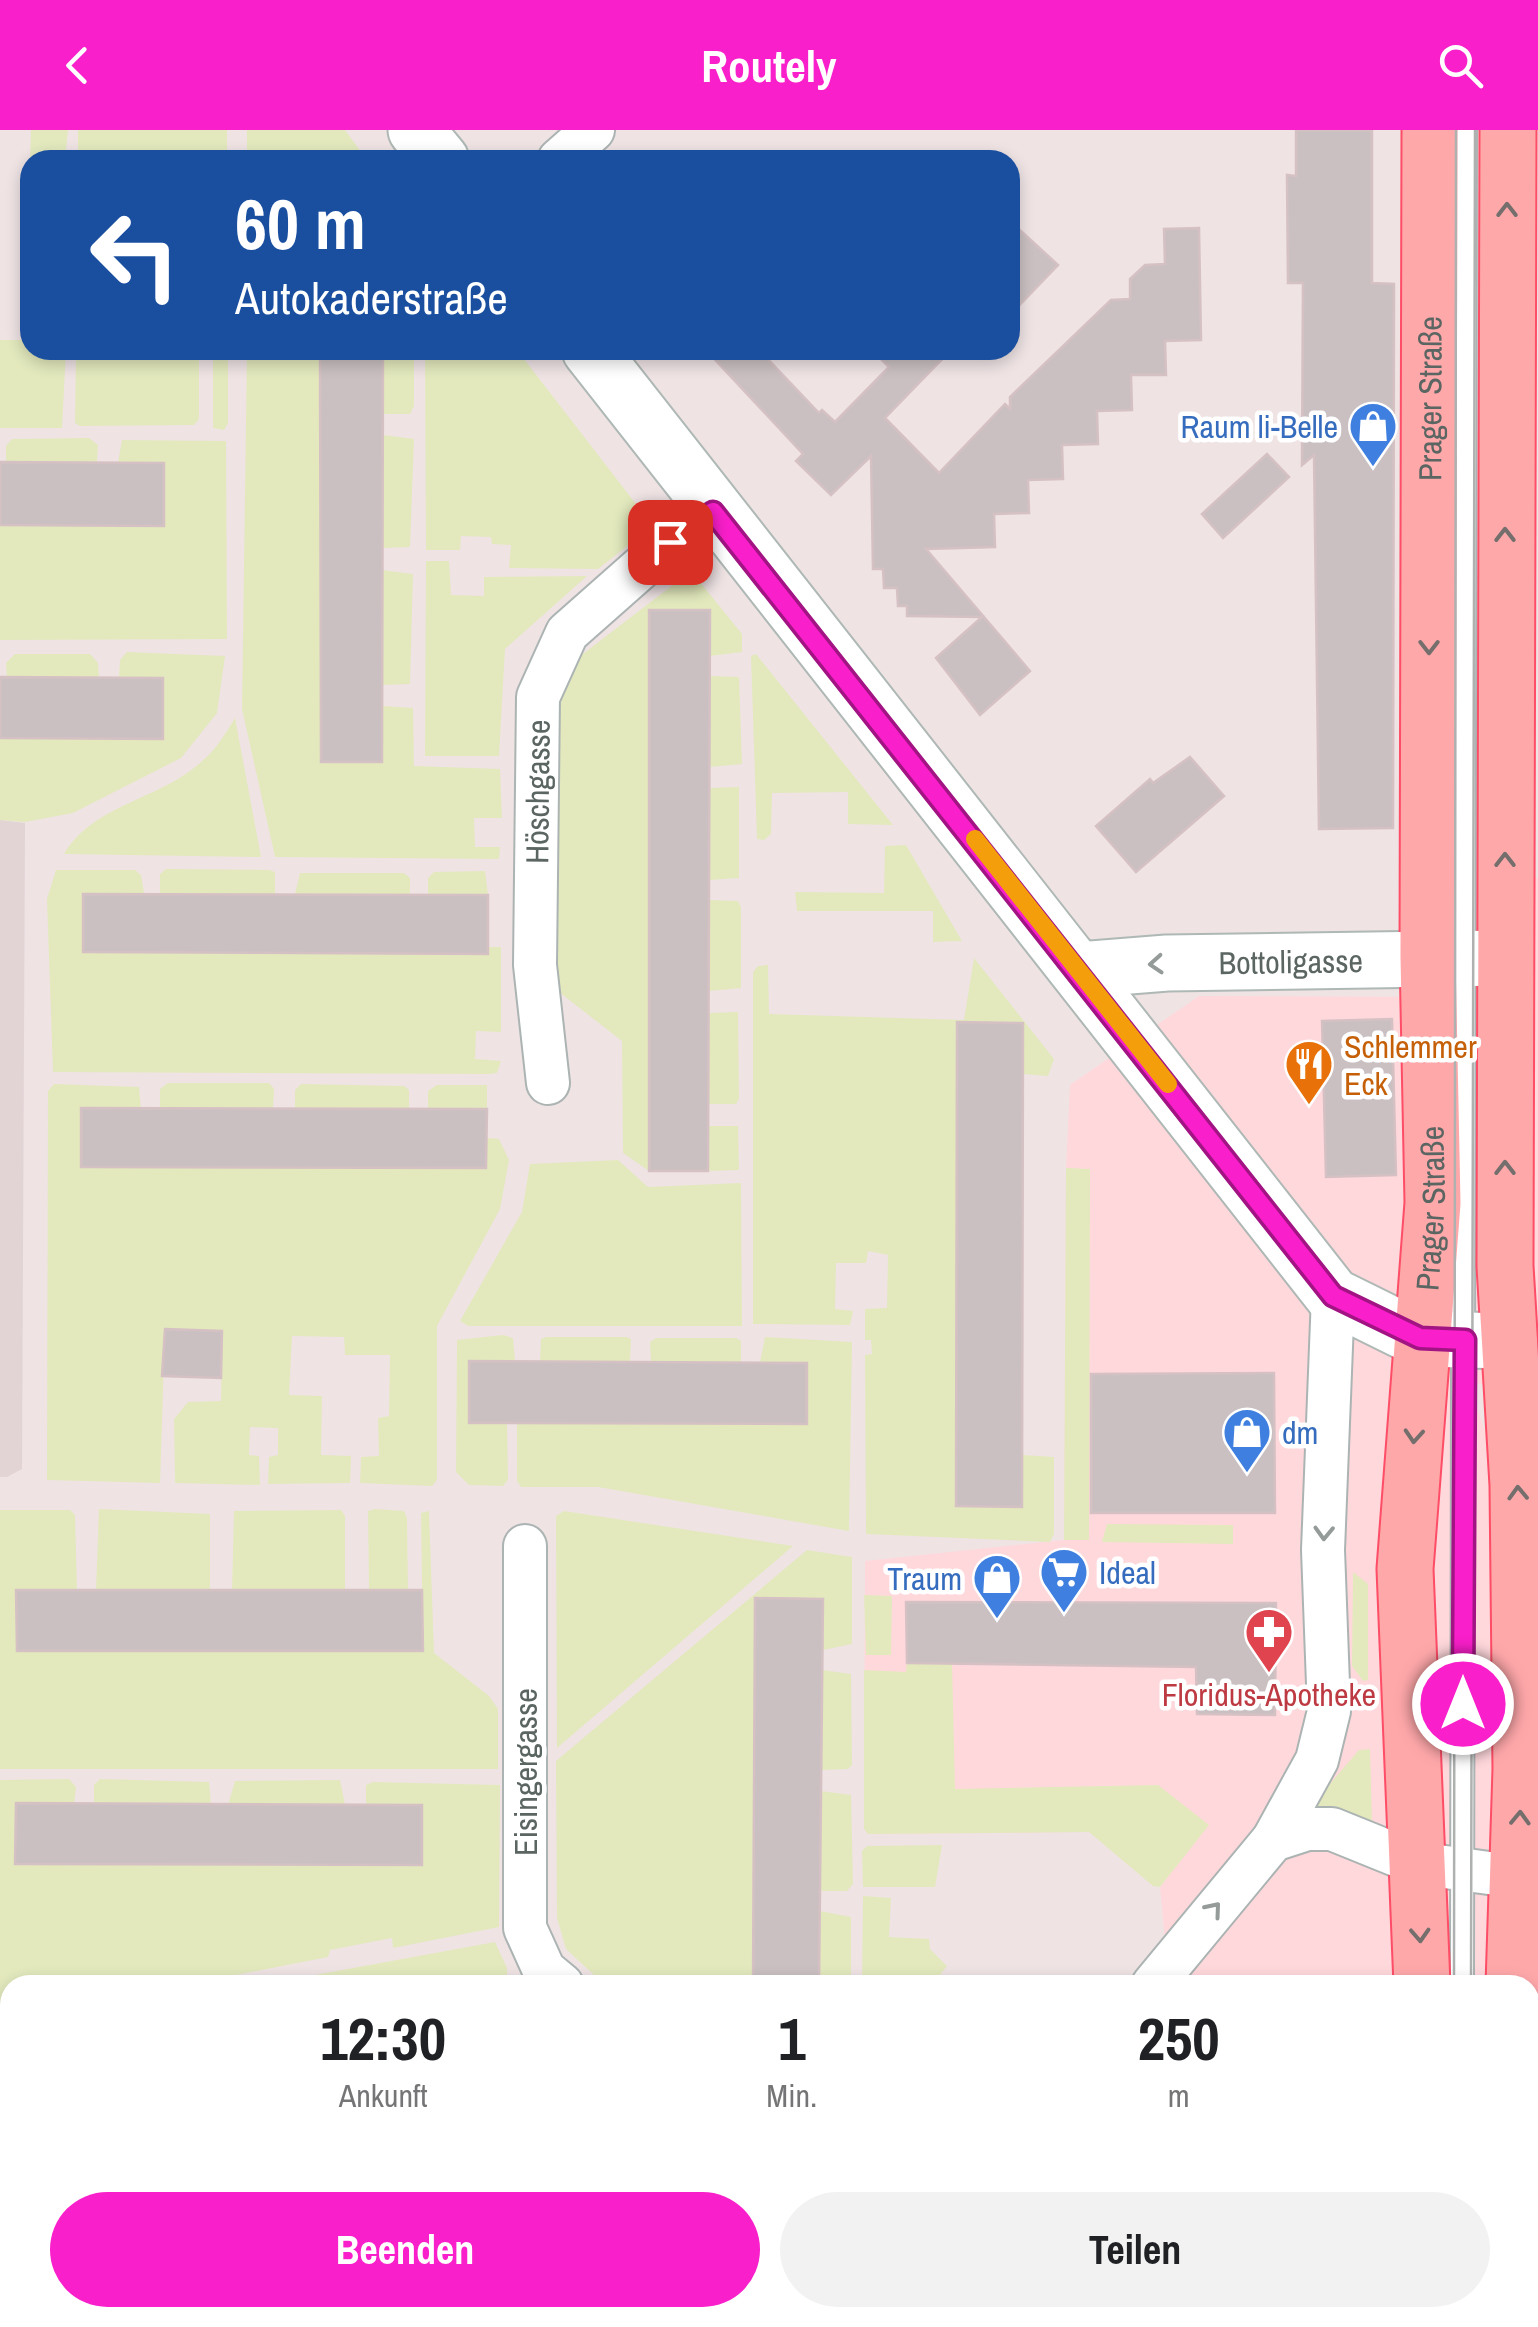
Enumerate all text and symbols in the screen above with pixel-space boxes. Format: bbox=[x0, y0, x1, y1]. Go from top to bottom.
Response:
text: Routely bbox=[701, 35, 837, 96]
icon: back bbox=[50, 38, 105, 93]
icon: search bbox=[1433, 38, 1488, 93]
text: 60 m bbox=[235, 177, 366, 271]
icon: left bbox=[70, 190, 200, 320]
one-way arrow bbox=[1496, 202, 1518, 218]
text: Autokaderstraße bbox=[235, 267, 508, 328]
street label: Prager Straße bbox=[1408, 316, 1451, 481]
shop icon: Raum li-Belle bbox=[1347, 400, 1399, 468]
place label: Raum li-Belle bbox=[1181, 405, 1338, 448]
pin bbox=[628, 500, 713, 585]
icon: arrive bbox=[643, 515, 698, 570]
one-way arrow bbox=[1494, 527, 1516, 542]
one-way arrow bbox=[1418, 640, 1440, 656]
street label: Höschgasse bbox=[515, 719, 559, 864]
one-way arrow bbox=[1494, 852, 1516, 868]
street label: Bottoligasse bbox=[1218, 939, 1363, 984]
one-way arrow bbox=[1148, 953, 1164, 974]
place label: Schlemmer Eck bbox=[1344, 1025, 1477, 1105]
restaurant icon: Schlemmer Eck bbox=[1283, 1038, 1335, 1106]
street label: Prager Straße bbox=[1405, 1126, 1455, 1292]
one-way arrow bbox=[1494, 1160, 1516, 1176]
shop icon: dm bbox=[1221, 1406, 1273, 1474]
place label: dm bbox=[1282, 1411, 1318, 1454]
one-way arrow bbox=[1403, 1428, 1425, 1444]
one-way arrow bbox=[1507, 1484, 1528, 1500]
one-way arrow bbox=[1313, 1526, 1334, 1542]
supermarket icon: Ideal bbox=[1038, 1546, 1090, 1614]
place label: Ideal bbox=[1099, 1551, 1156, 1594]
shop icon: Traum bbox=[971, 1552, 1023, 1620]
place label: Traum bbox=[887, 1557, 962, 1600]
pharmacy icon: Floridus-Apotheke bbox=[1243, 1606, 1295, 1674]
position arrow bbox=[1411, 1652, 1515, 1756]
place label: Floridus-Apotheke bbox=[1162, 1673, 1376, 1716]
street label: Eisingergasse bbox=[504, 1688, 547, 1856]
one-way arrow bbox=[1509, 1809, 1530, 1825]
one-way arrow bbox=[1202, 1902, 1220, 1920]
one-way arrow bbox=[1409, 1928, 1430, 1944]
text: 12:30 bbox=[320, 1998, 446, 2079]
text: 1 bbox=[778, 1998, 806, 2079]
text: 250 bbox=[1138, 1998, 1220, 2079]
text: Ankunft bbox=[339, 2074, 428, 2117]
text: Min. bbox=[766, 2074, 817, 2117]
text: m bbox=[1168, 2074, 1190, 2117]
button: Beenden bbox=[50, 2192, 760, 2307]
button: Teilen bbox=[780, 2192, 1490, 2307]

